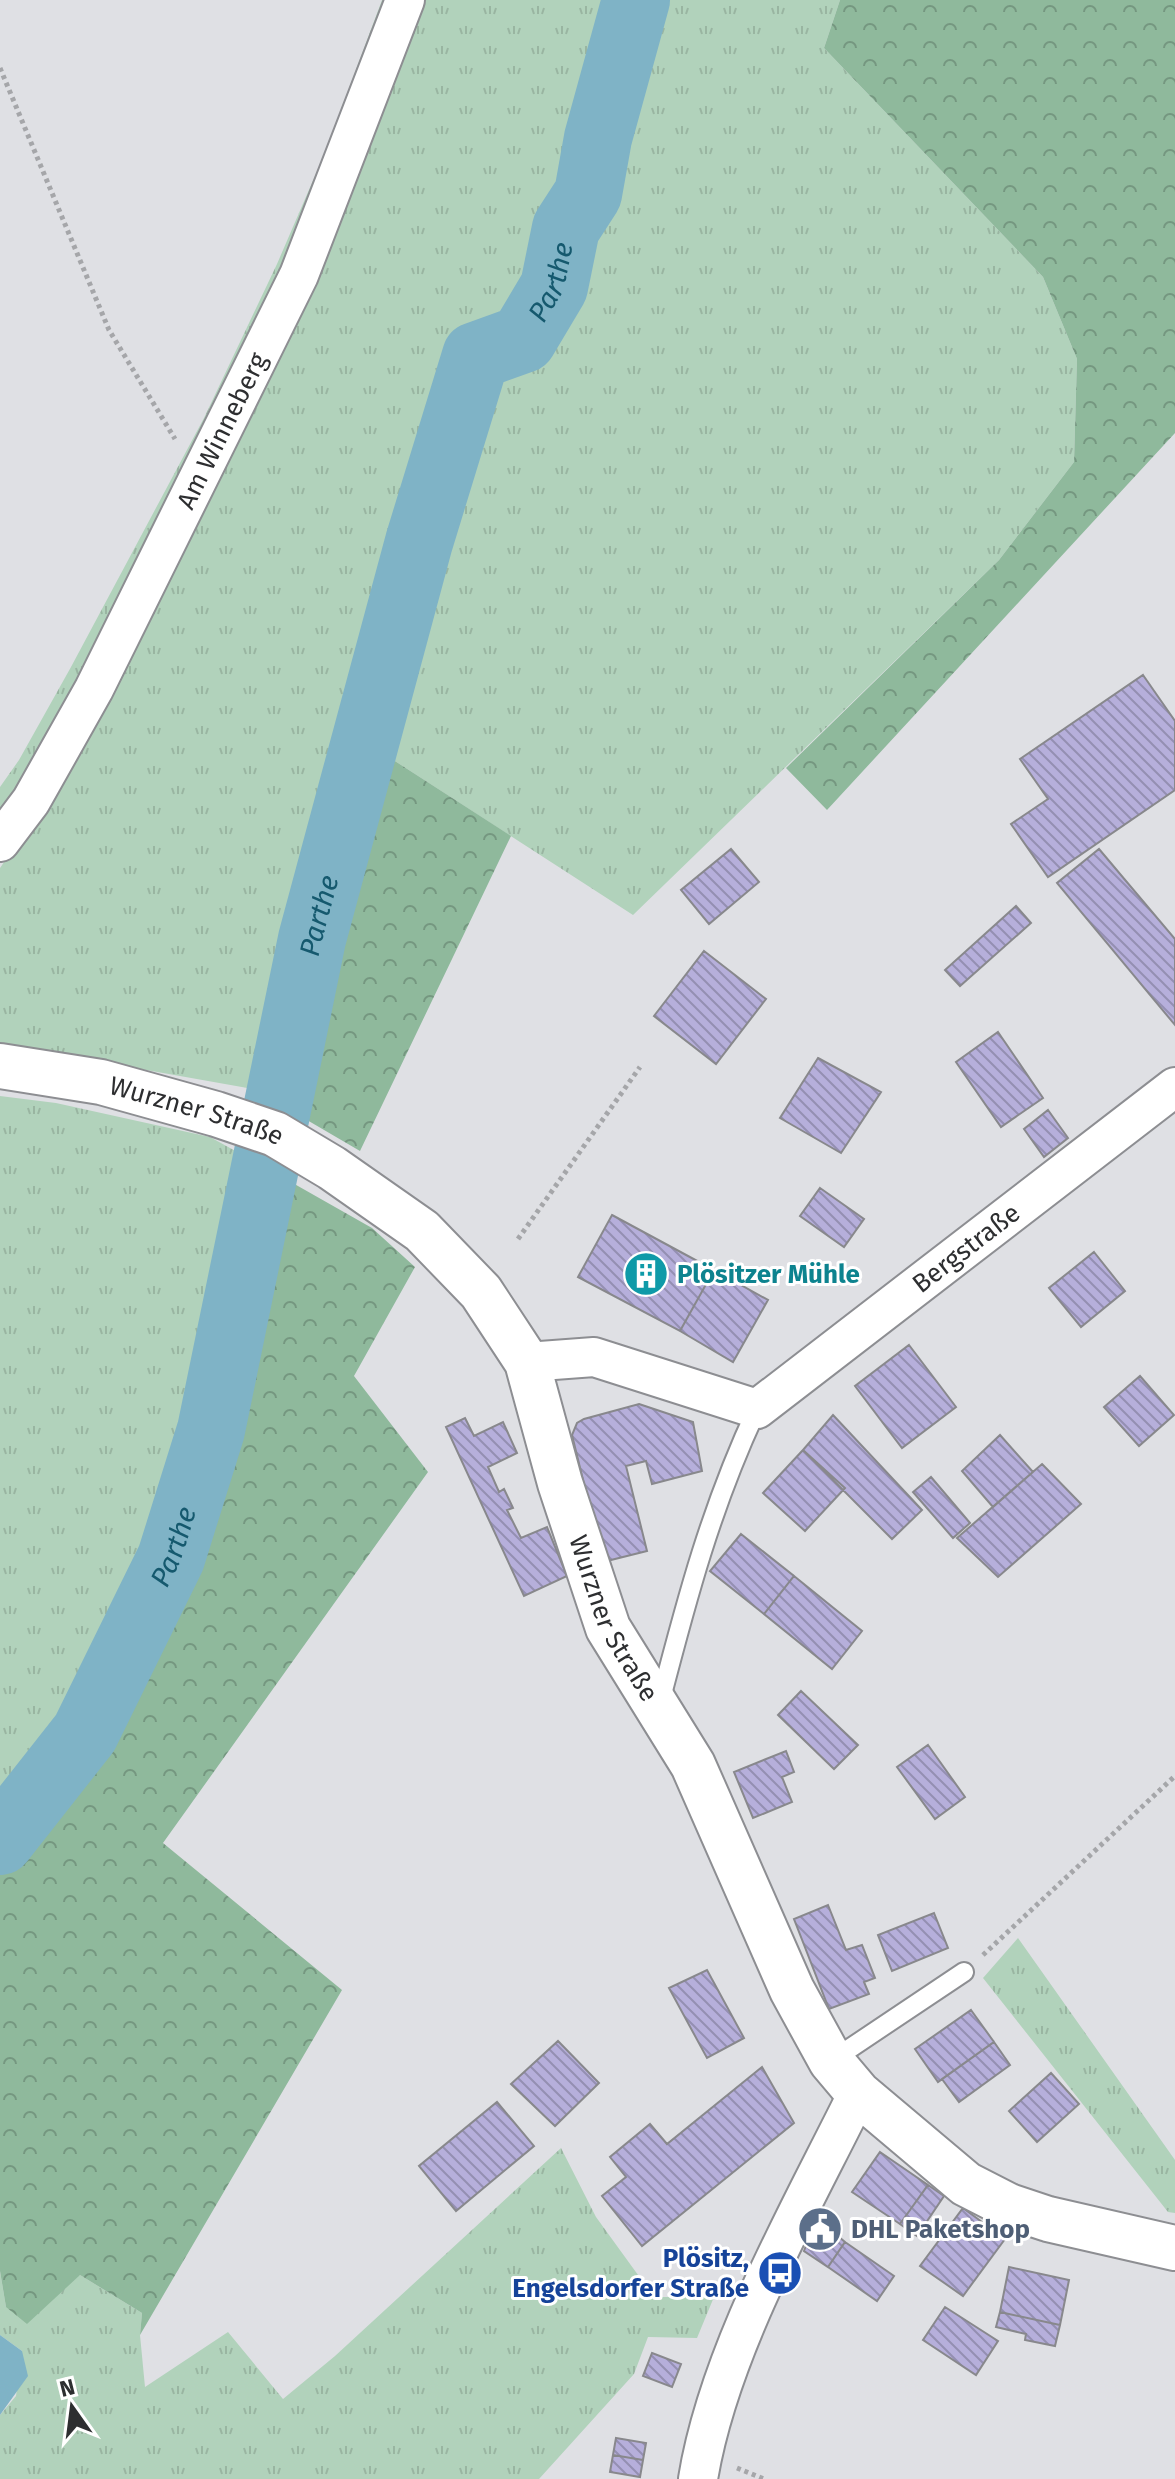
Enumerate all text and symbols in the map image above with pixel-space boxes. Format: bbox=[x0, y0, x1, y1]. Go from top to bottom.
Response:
water label: Parthe bbox=[521, 239, 579, 328]
street label: Am Winneberg bbox=[170, 347, 274, 514]
water label: Parthe bbox=[292, 871, 345, 959]
street label: Wurzner Straße bbox=[106, 1070, 290, 1152]
street label: Bergstraße bbox=[906, 1197, 1026, 1299]
building icon: Plösitzer Mühle bbox=[622, 1250, 670, 1298]
place label: Plösitzer Mühle bbox=[677, 1259, 860, 1290]
water label: Parthe bbox=[143, 1503, 203, 1592]
street label: Wurzner Straße bbox=[563, 1531, 665, 1707]
public building icon: DHL Paketshop bbox=[796, 2205, 844, 2253]
place label: DHL Paketshop bbox=[851, 2214, 1030, 2245]
place label: Plösitz, Engelsdorfer Straße bbox=[512, 2243, 749, 2304]
bus stop icon: Plösitz, Engelsdorfer Straße bbox=[756, 2249, 804, 2297]
north arrow bbox=[32, 2367, 112, 2447]
text: N bbox=[57, 2373, 78, 2403]

